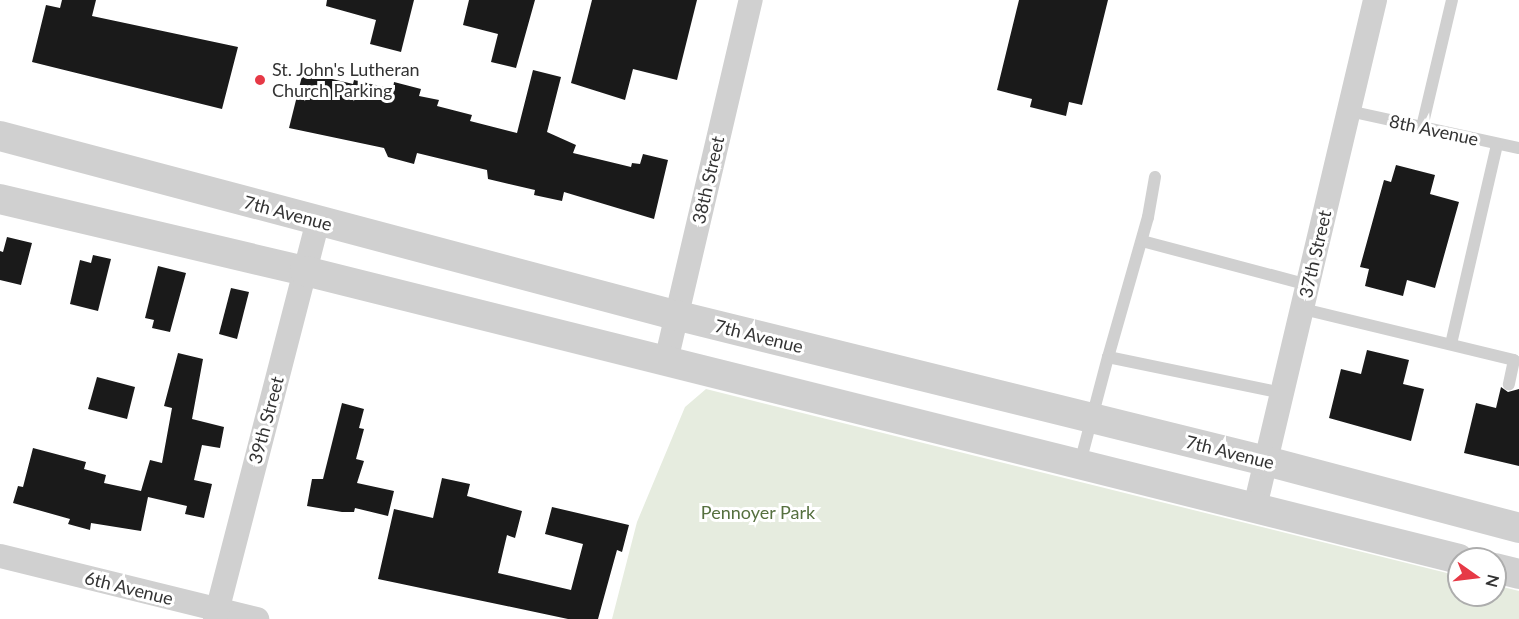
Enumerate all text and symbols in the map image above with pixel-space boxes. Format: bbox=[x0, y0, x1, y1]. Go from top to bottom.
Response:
place label: St. John's Lutheran Church Parking bbox=[272, 59, 420, 101]
marker: St. John's Lutheran Church Parking bbox=[253, 73, 267, 87]
street label: 8th Avenue bbox=[1387, 110, 1481, 150]
street label: 38th Street bbox=[687, 134, 729, 226]
street label: 7th Avenue bbox=[241, 191, 335, 235]
street label: 37th Street bbox=[1294, 208, 1336, 300]
street label: 7th Avenue bbox=[712, 314, 806, 358]
street label: 39th Street bbox=[244, 374, 288, 466]
street label: 7th Avenue bbox=[1183, 430, 1277, 474]
park label: Pennoyer Park bbox=[701, 501, 815, 523]
north arrow bbox=[1447, 547, 1507, 607]
street label: 6th Avenue bbox=[82, 566, 176, 610]
text: N bbox=[1482, 573, 1504, 589]

